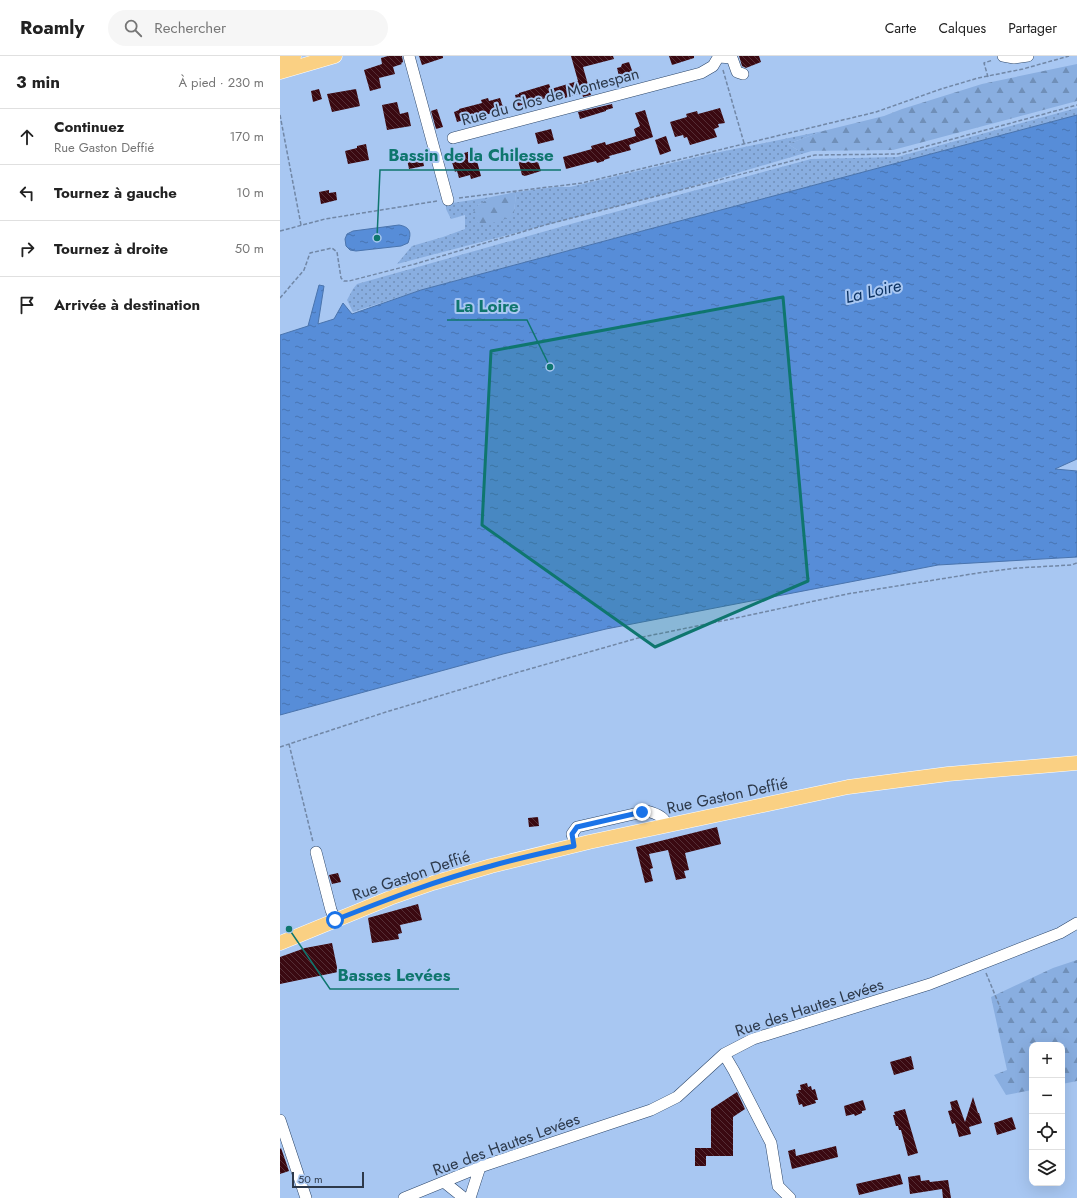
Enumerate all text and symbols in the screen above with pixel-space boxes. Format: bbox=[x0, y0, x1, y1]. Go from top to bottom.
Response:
search box bbox=[108, 10, 388, 46]
text: Roamly bbox=[20, 14, 84, 41]
icon: search bbox=[122, 17, 144, 39]
text: Rechercher bbox=[154, 17, 226, 39]
text: Carte bbox=[885, 18, 916, 38]
text: Calques bbox=[938, 18, 986, 38]
text: Partager bbox=[1008, 18, 1057, 38]
street label: Rue du Clos de Montespan bbox=[459, 62, 642, 131]
text: 3 min bbox=[16, 70, 60, 94]
text: À pied · 230 m bbox=[179, 73, 264, 92]
text: Continuez bbox=[54, 116, 124, 138]
icon: ahead bbox=[16, 126, 38, 148]
text: 170 m bbox=[229, 127, 264, 146]
text: Rue Gaston Deffié bbox=[54, 138, 154, 157]
callout: Bassin de la Chilesse bbox=[380, 141, 561, 170]
text: Bassin de la Chilesse bbox=[388, 143, 554, 167]
icon: left bbox=[16, 182, 38, 204]
text: Tournez à gauche bbox=[54, 182, 177, 204]
text: 10 m bbox=[236, 183, 264, 202]
icon: right bbox=[16, 238, 38, 260]
text: Tournez à droite bbox=[54, 238, 168, 260]
text: 50 m bbox=[235, 239, 264, 258]
water label: La Loire bbox=[843, 273, 904, 309]
callout: La Loire bbox=[447, 291, 527, 320]
icon: arrive bbox=[16, 294, 38, 316]
text: Arrivée à destination bbox=[54, 294, 200, 316]
text: La Loire bbox=[455, 294, 519, 318]
street label: Rue Gaston Deffié bbox=[664, 771, 790, 820]
route end bbox=[633, 803, 651, 821]
street label: Rue Gaston Deffié bbox=[349, 845, 473, 906]
route start bbox=[326, 911, 344, 929]
callout: Basses Levées bbox=[330, 960, 459, 989]
text: Basses Levées bbox=[338, 963, 451, 987]
street label: Rue des Hautes Levées bbox=[732, 973, 886, 1042]
map controls bbox=[1029, 1042, 1065, 1186]
button: + bbox=[1029, 1042, 1065, 1078]
button: − bbox=[1029, 1078, 1065, 1114]
street label: Rue des Hautes Levées bbox=[429, 1107, 583, 1182]
button: locate bbox=[1029, 1114, 1065, 1150]
button: layers bbox=[1029, 1150, 1065, 1186]
scale bar bbox=[292, 1170, 364, 1189]
text: 50 m bbox=[298, 1171, 323, 1187]

